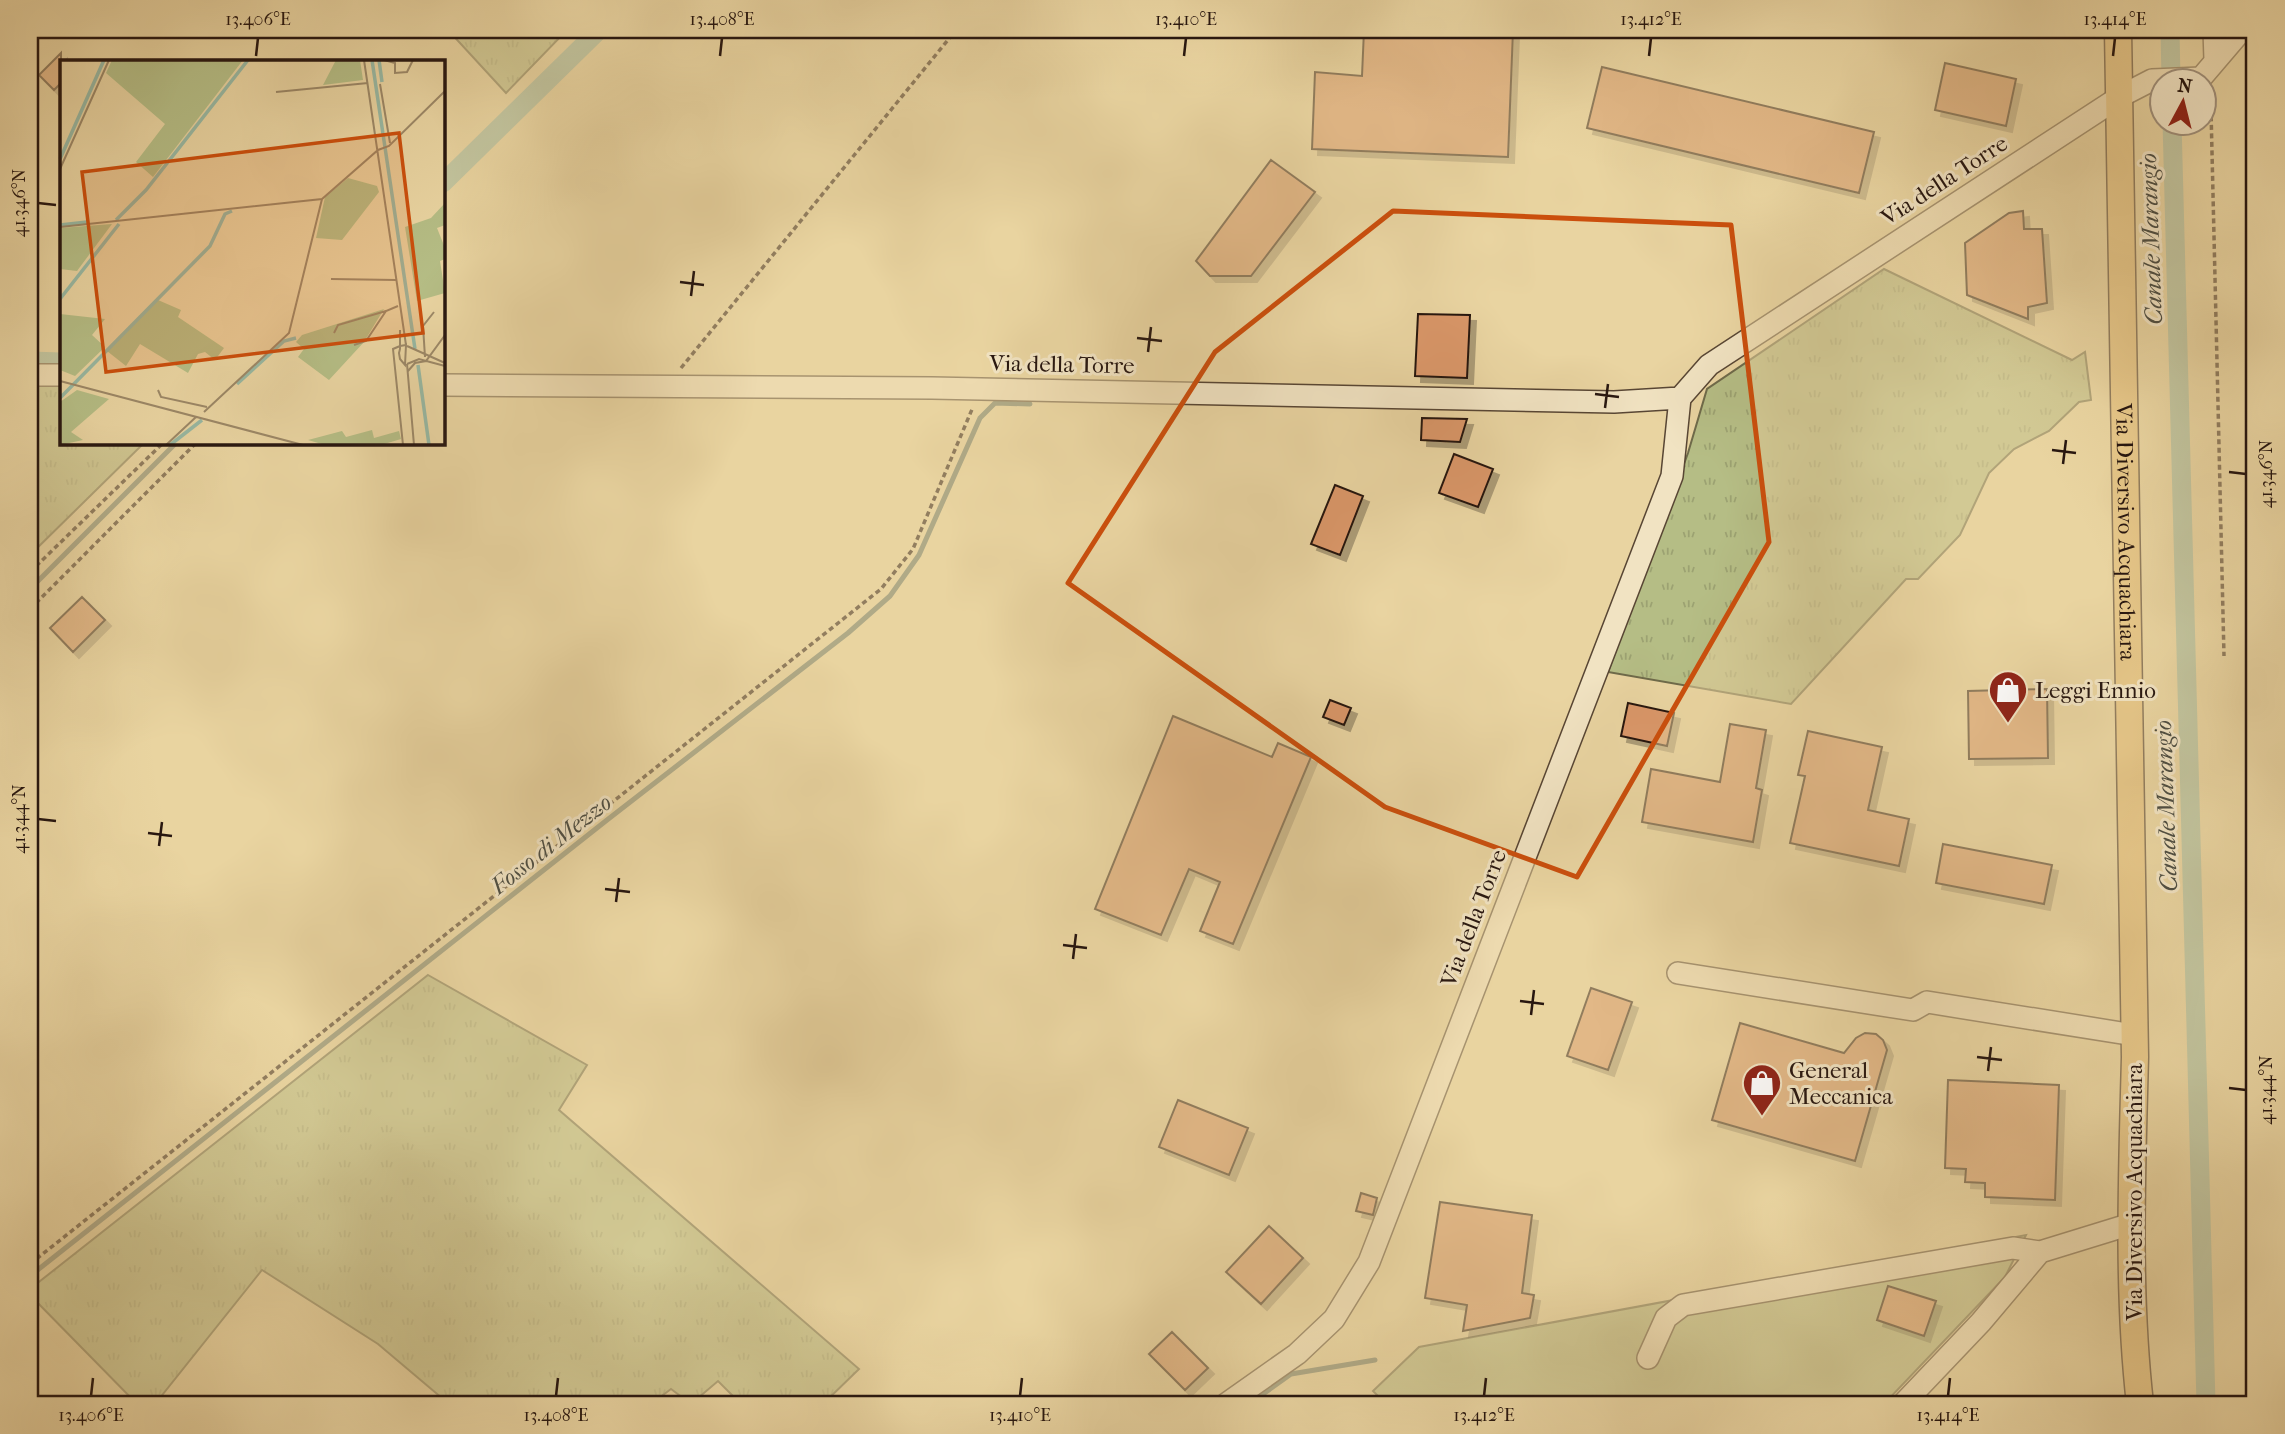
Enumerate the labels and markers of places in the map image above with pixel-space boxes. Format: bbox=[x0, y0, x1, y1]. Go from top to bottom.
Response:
shop icon: Leggi Ennio bbox=[1987, 669, 2029, 724]
place label: Leggi Ennio bbox=[2035, 677, 2156, 704]
place label: General Meccanica bbox=[1789, 1057, 1893, 1110]
shop icon: General Meccanica bbox=[1741, 1062, 1783, 1117]

